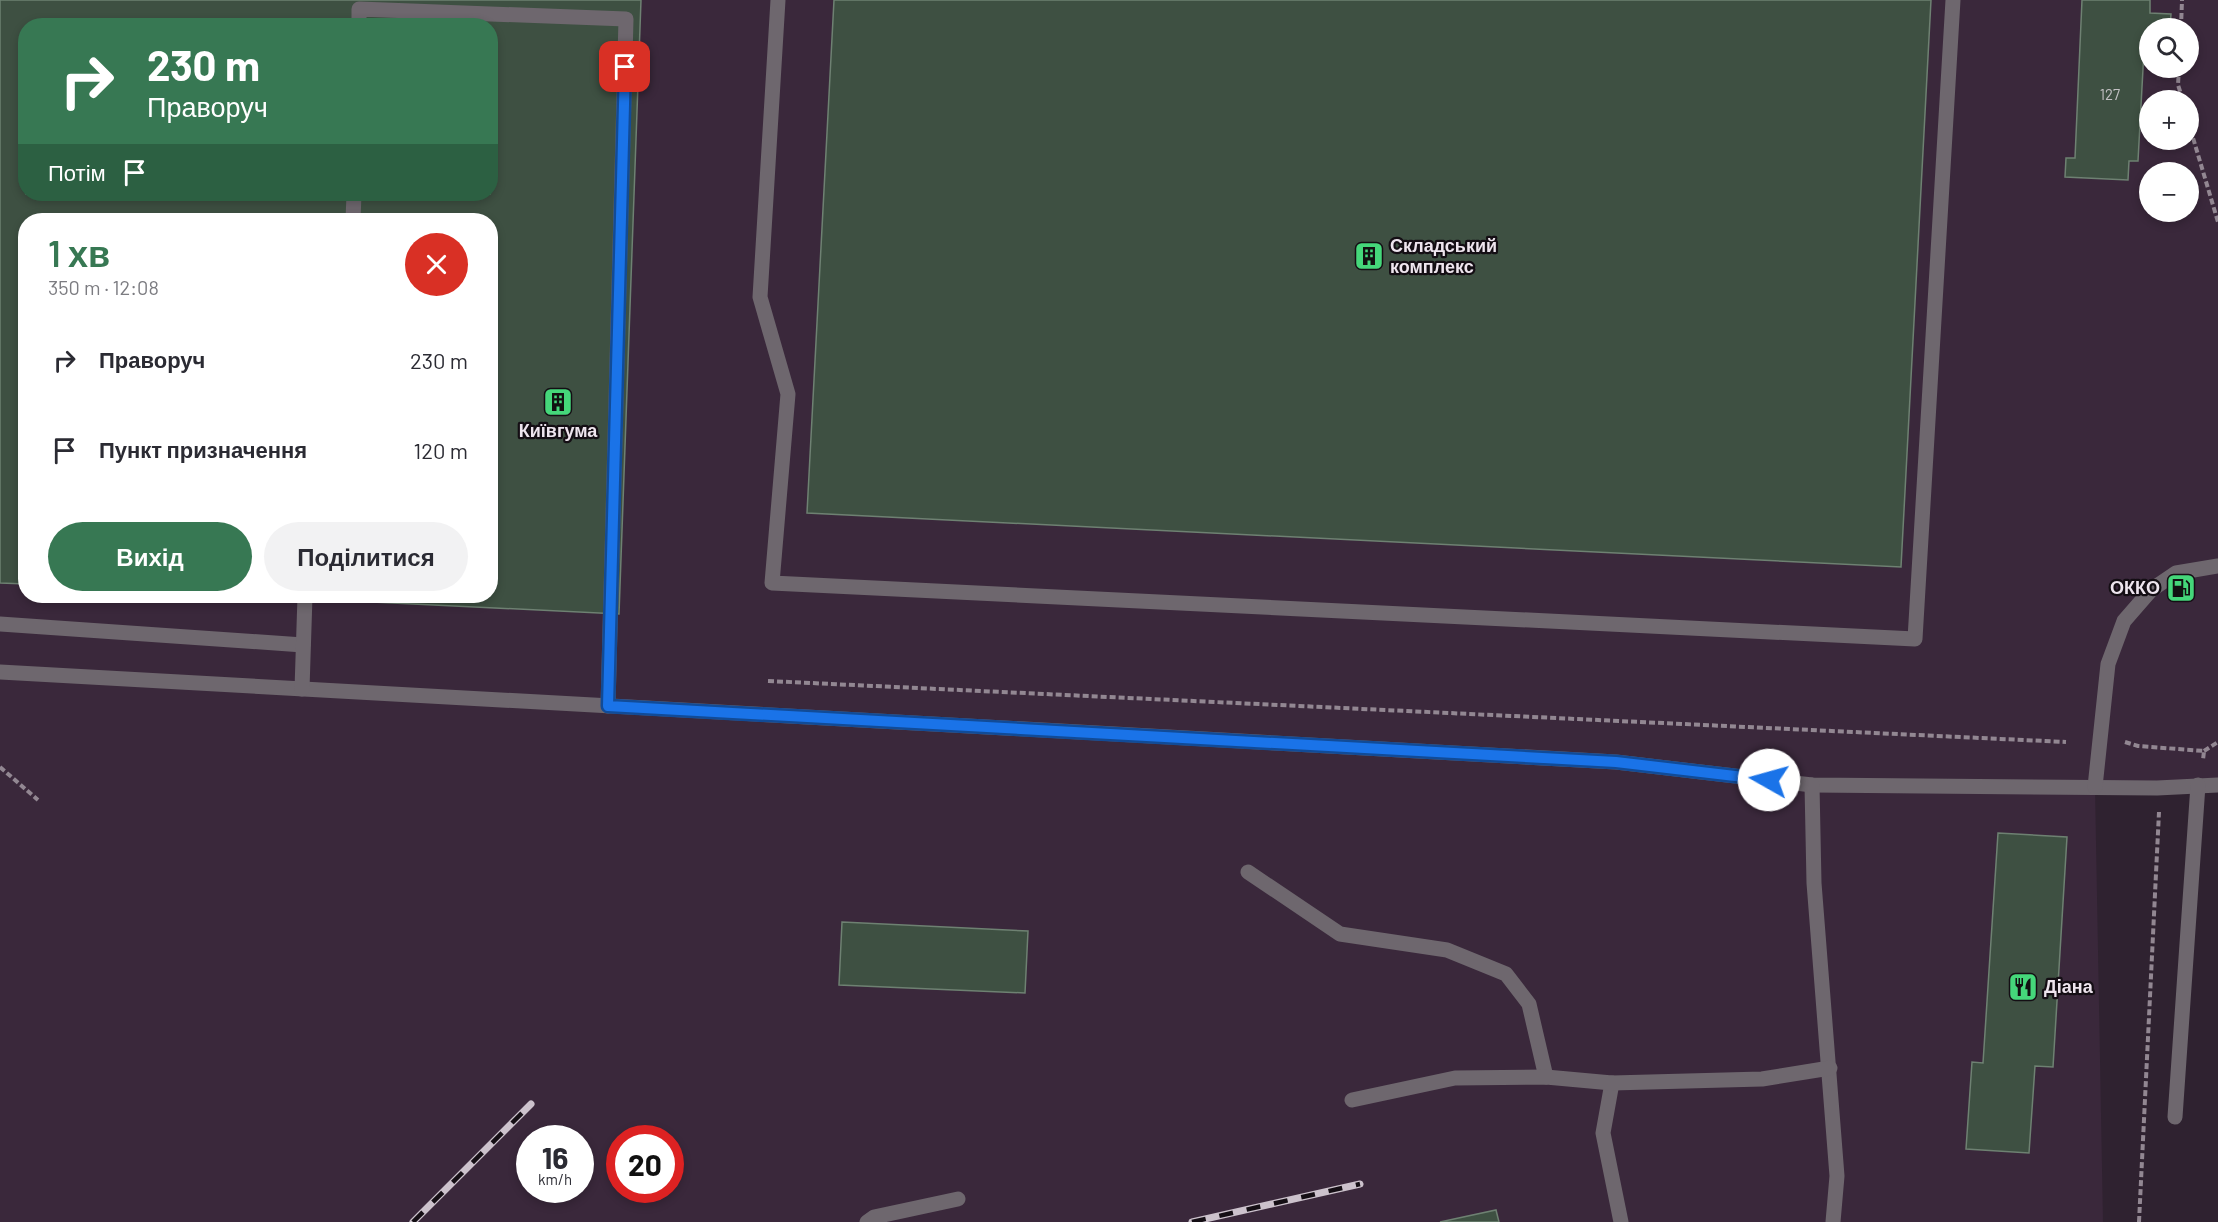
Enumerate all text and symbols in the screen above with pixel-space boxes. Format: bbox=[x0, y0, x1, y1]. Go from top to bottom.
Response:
map controls bbox=[2139, 18, 2199, 222]
button: search bbox=[2139, 18, 2199, 78]
text: 230 m bbox=[147, 39, 260, 89]
pin bbox=[599, 41, 650, 92]
icon: right bbox=[48, 42, 126, 120]
icon: arrive bbox=[608, 50, 641, 83]
house number: 127 bbox=[2100, 85, 2120, 103]
text: Праворуч bbox=[147, 90, 268, 122]
button: + bbox=[2139, 90, 2199, 150]
icon: arrive bbox=[118, 156, 151, 189]
text: Потім bbox=[48, 159, 106, 185]
button: − bbox=[2139, 162, 2199, 222]
text: 1 хв bbox=[48, 231, 110, 274]
button: close bbox=[405, 233, 468, 296]
place label: Складський комплекс bbox=[1390, 234, 1497, 277]
building icon: Складський комплекс bbox=[1353, 240, 1385, 272]
text: 350 m · 12:08 bbox=[48, 275, 159, 299]
icon: right bbox=[48, 344, 81, 377]
text: Праворуч bbox=[99, 346, 205, 372]
text: 230 m bbox=[410, 347, 468, 373]
building icon: Київгума bbox=[542, 386, 574, 418]
place label: Київгума bbox=[519, 419, 598, 441]
icon: arrive bbox=[48, 434, 81, 467]
text: Пункт призначення bbox=[99, 436, 307, 462]
text: 120 m bbox=[413, 437, 468, 463]
button: Вихід bbox=[48, 522, 252, 591]
button: Поділитися bbox=[264, 522, 468, 591]
fuel station icon: ОККО bbox=[2165, 572, 2197, 604]
place label: ОККО bbox=[2110, 576, 2160, 598]
position arrow bbox=[1737, 748, 1801, 812]
restaurant icon: Діана bbox=[2007, 971, 2039, 1003]
place label: Діана bbox=[2044, 975, 2094, 997]
speed limit sign: 20 bbox=[606, 1125, 684, 1203]
text: 16 bbox=[542, 1139, 568, 1175]
text: km/h bbox=[538, 1170, 572, 1188]

